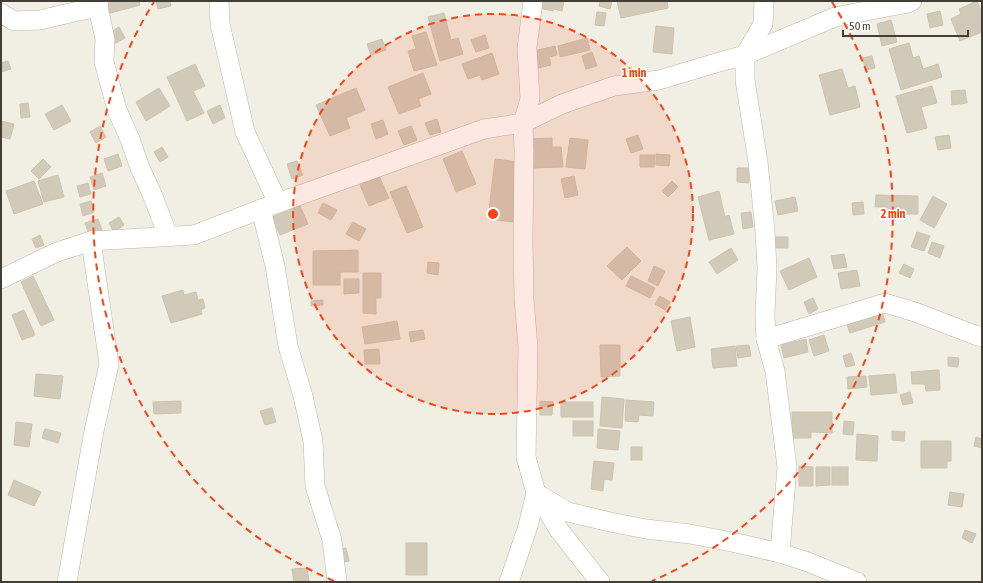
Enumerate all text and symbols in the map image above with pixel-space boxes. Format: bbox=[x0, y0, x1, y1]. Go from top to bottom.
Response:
scale bar bbox=[843, 12, 968, 38]
text: 50 m bbox=[849, 19, 871, 33]
text: 1 min bbox=[622, 66, 646, 80]
centre of rings bbox=[486, 207, 500, 221]
text: 2 min bbox=[881, 207, 905, 221]

